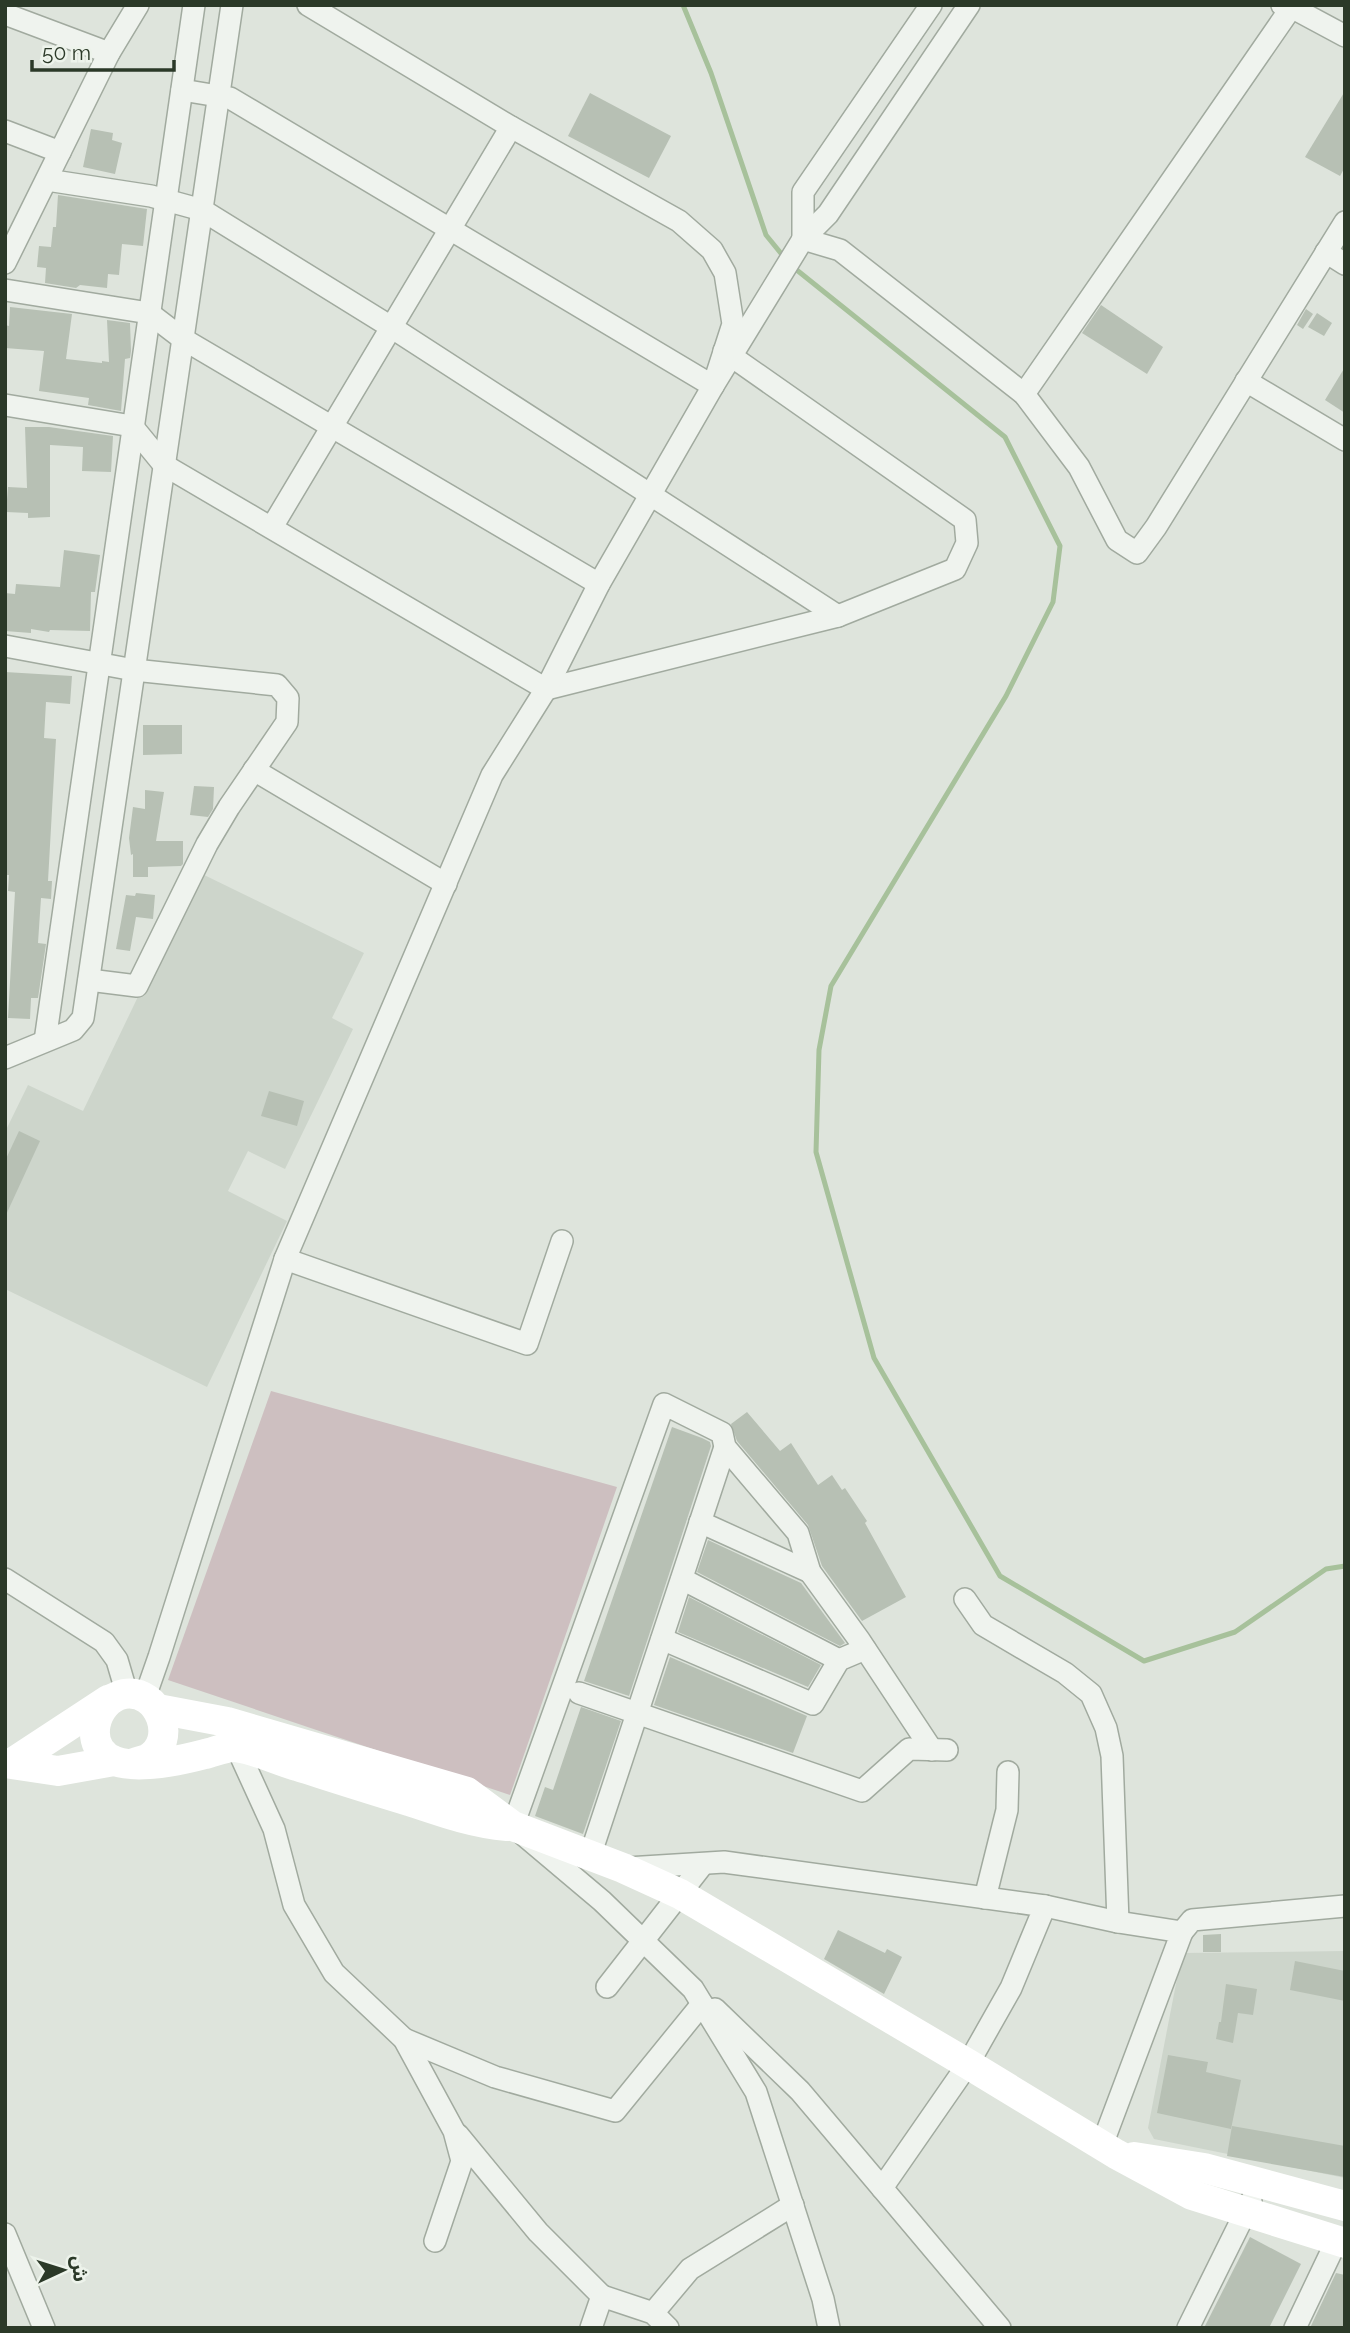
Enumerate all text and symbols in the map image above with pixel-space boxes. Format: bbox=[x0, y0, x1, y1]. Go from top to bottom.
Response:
scale bar bbox=[32, 28, 173, 72]
text: 50 m bbox=[42, 40, 91, 65]
north arrow bbox=[28, 2235, 98, 2305]
text: ش bbox=[68, 2255, 92, 2283]

